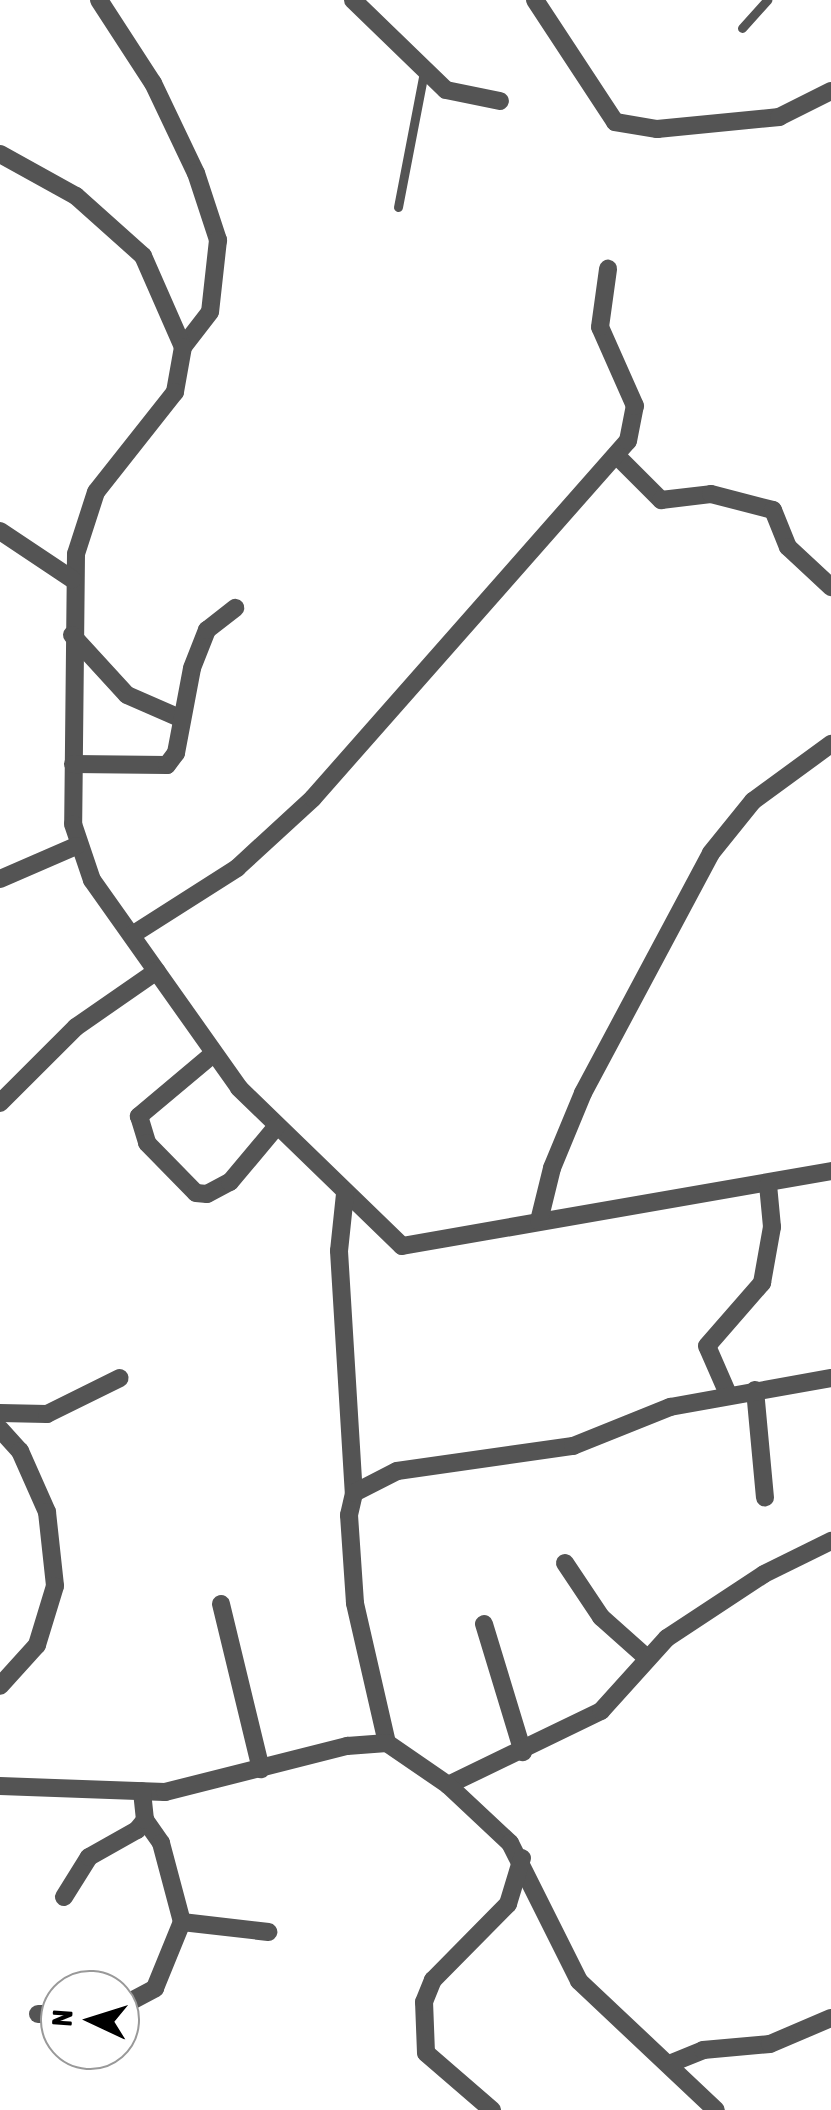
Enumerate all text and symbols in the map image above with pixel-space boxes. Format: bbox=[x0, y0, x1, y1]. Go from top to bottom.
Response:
north arrow bbox=[40, 1970, 140, 2070]
text: N bbox=[46, 2009, 79, 2027]

